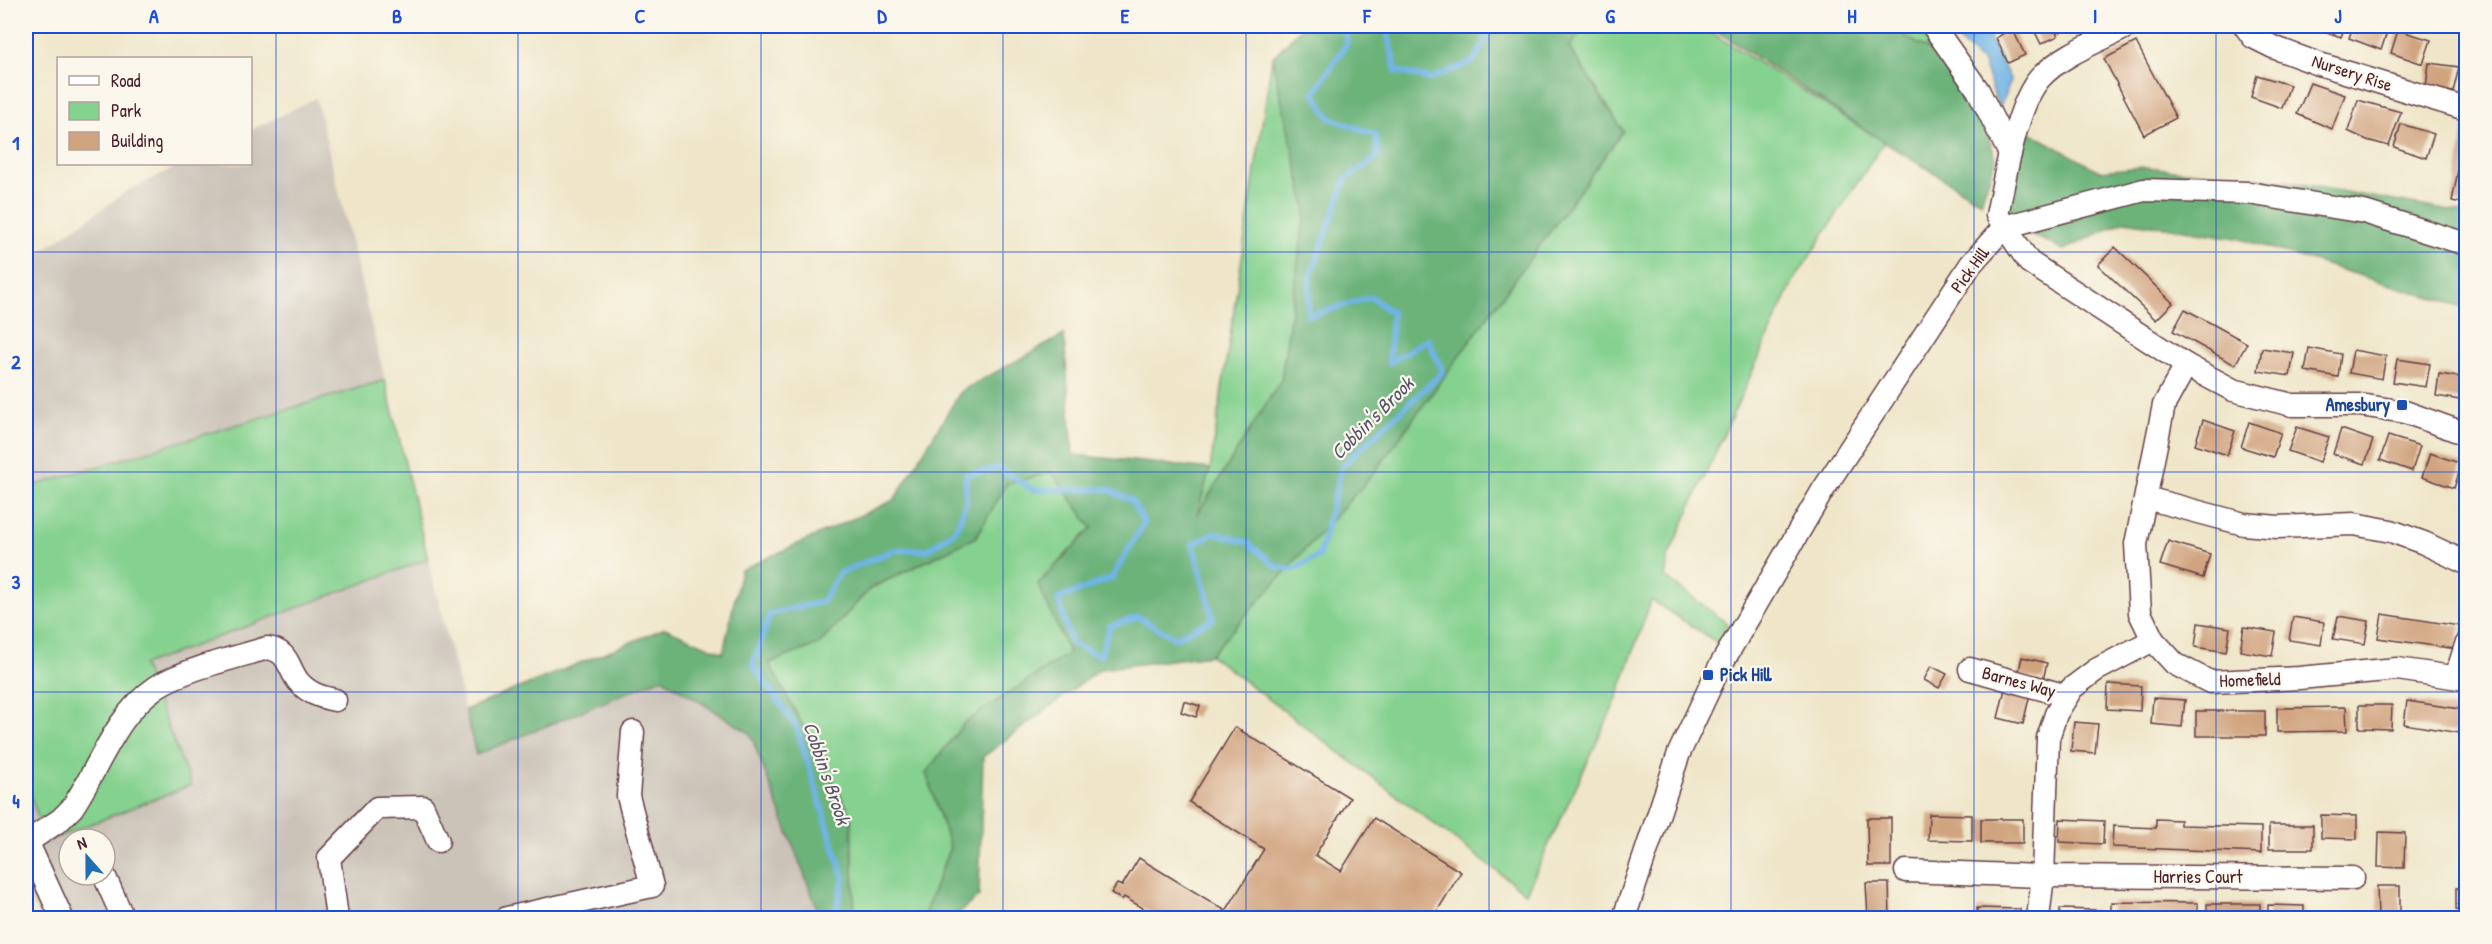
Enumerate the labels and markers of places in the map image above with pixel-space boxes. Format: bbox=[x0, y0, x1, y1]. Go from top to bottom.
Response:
place label: Amesbury bbox=[2326, 392, 2390, 418]
marker: Amesbury bbox=[2395, 398, 2409, 412]
place label: Pick Hill bbox=[1720, 662, 1773, 687]
marker: Pick Hill bbox=[1701, 668, 1715, 682]

